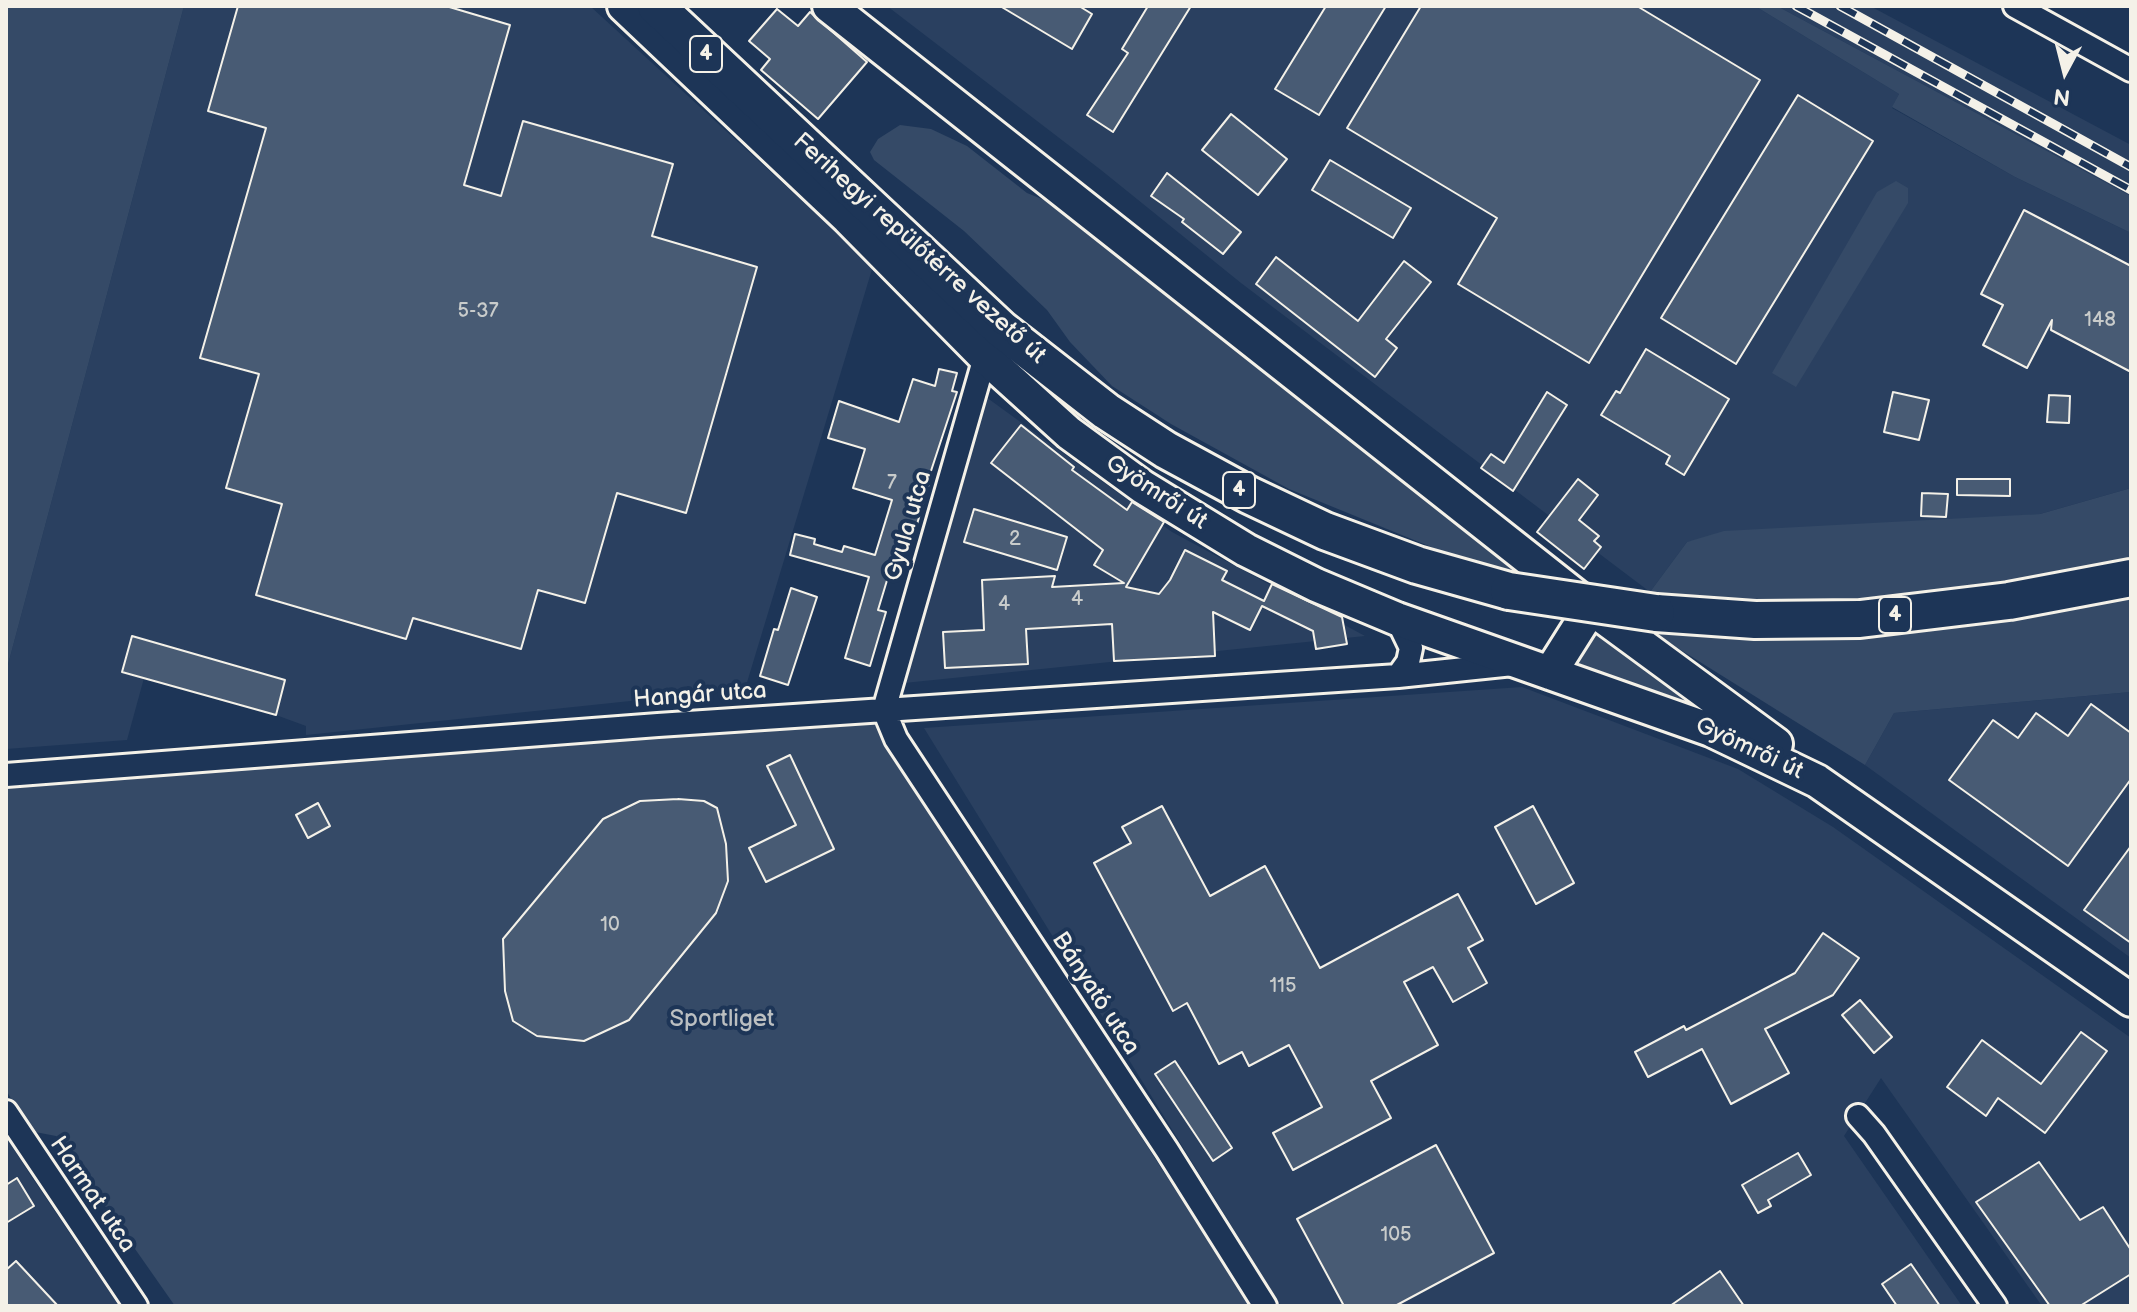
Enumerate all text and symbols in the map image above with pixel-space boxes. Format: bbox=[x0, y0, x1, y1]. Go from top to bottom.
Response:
north arrow bbox=[2025, 32, 2105, 112]
road number: 4 bbox=[690, 36, 722, 72]
text: N bbox=[2052, 82, 2072, 111]
street label: Ferihegyi repülőtérre vezető út bbox=[787, 128, 1051, 370]
house number: 5-37 bbox=[458, 300, 498, 324]
house number: 148 bbox=[2084, 309, 2116, 333]
street label: Gyömrői út bbox=[1100, 449, 1212, 537]
street label: Gyula utca bbox=[879, 467, 939, 585]
house number: 7 bbox=[887, 472, 897, 496]
road number: 4 bbox=[1223, 472, 1255, 508]
house number: 2 bbox=[1009, 528, 1021, 552]
house number: 4 bbox=[1071, 588, 1083, 612]
house number: 4 bbox=[998, 593, 1010, 617]
road number: 4 bbox=[1879, 597, 1911, 633]
street label: Hangár utca bbox=[632, 677, 768, 715]
street label: Gyömrői út bbox=[1690, 712, 1808, 786]
house number: 10 bbox=[600, 914, 620, 938]
street label: Bányató utca bbox=[1045, 927, 1145, 1061]
house number: 115 bbox=[1270, 975, 1296, 999]
park label: Sportliget bbox=[670, 1006, 774, 1034]
street label: Harmat utca bbox=[43, 1132, 141, 1258]
house number: 105 bbox=[1381, 1224, 1411, 1248]

